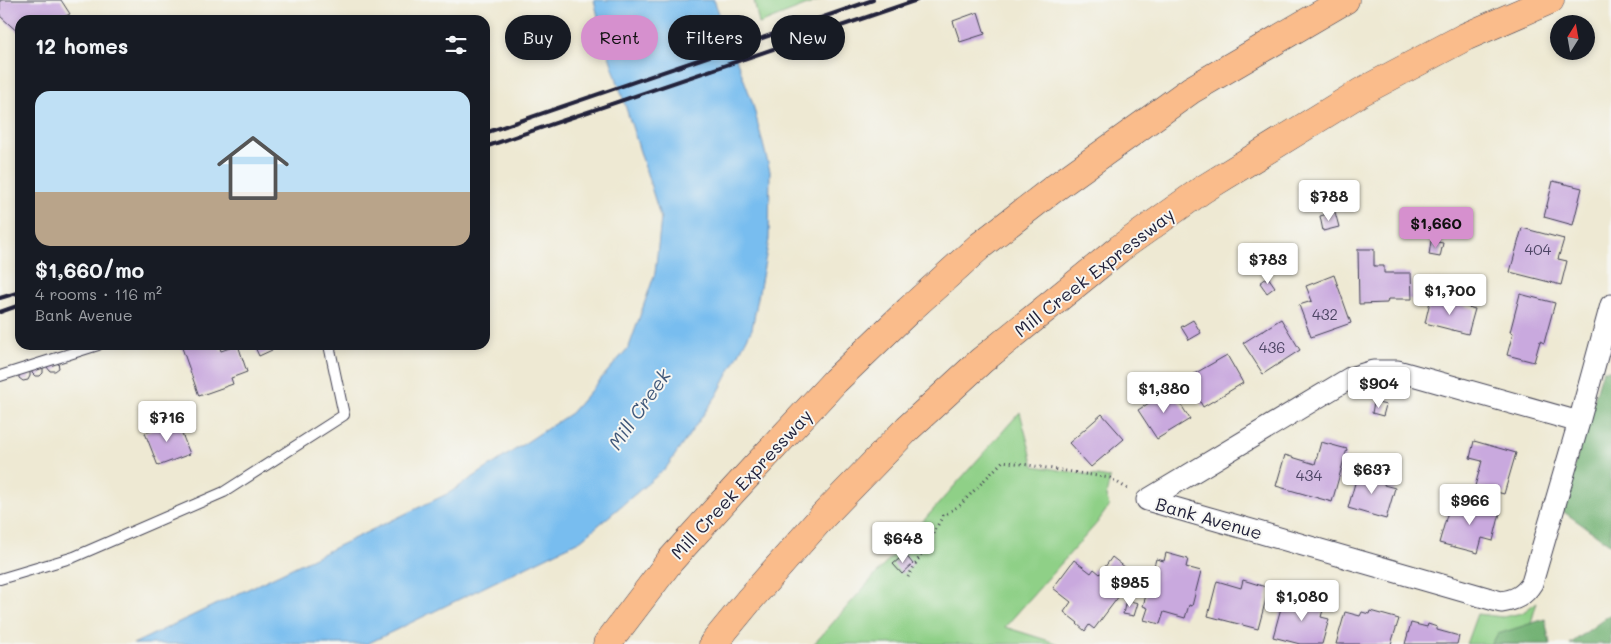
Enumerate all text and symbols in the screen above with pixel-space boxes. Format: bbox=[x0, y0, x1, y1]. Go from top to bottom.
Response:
chip: Buy bbox=[505, 15, 571, 60]
chip: Rent bbox=[581, 15, 658, 60]
chip: Filters bbox=[668, 15, 761, 60]
chip: New bbox=[771, 15, 845, 60]
north arrow bbox=[1550, 15, 1595, 60]
map controls bbox=[1550, 15, 1595, 60]
icon: filters bbox=[442, 31, 470, 59]
text: 12 homes bbox=[35, 32, 128, 59]
icon: home bbox=[208, 123, 298, 213]
pin: $788 bbox=[1299, 180, 1359, 222]
text: $788 bbox=[1310, 185, 1348, 206]
street label: Mill Creek Expressway bbox=[1009, 202, 1179, 342]
pin: $1,660 bbox=[1395, 206, 1477, 249]
text: $1,660 bbox=[1410, 212, 1462, 233]
house number: 404 bbox=[1525, 239, 1552, 259]
pin: $783 bbox=[1238, 242, 1298, 285]
text: $783 bbox=[1249, 248, 1287, 269]
text: $1,660/mo bbox=[35, 256, 144, 283]
pin: $1,700 bbox=[1409, 274, 1491, 316]
text: $1,700 bbox=[1424, 279, 1476, 300]
text: 4 rooms · 116 m² bbox=[35, 283, 162, 304]
text: Bank Avenue bbox=[35, 304, 133, 325]
house number: 432 bbox=[1312, 304, 1338, 324]
house number: 436 bbox=[1259, 337, 1285, 357]
water label: Mill Creek bbox=[602, 363, 677, 454]
pin: $904 bbox=[1349, 366, 1409, 409]
pin: $1,380 bbox=[1123, 372, 1205, 414]
text: $904 bbox=[1359, 372, 1399, 393]
text: $1,380 bbox=[1138, 377, 1190, 398]
pin: $716 bbox=[137, 400, 197, 443]
street label: Mill Creek Expressway bbox=[665, 404, 817, 564]
text: $716 bbox=[149, 406, 185, 427]
pin: $637 bbox=[1342, 452, 1402, 495]
text: $637 bbox=[1353, 458, 1391, 479]
house number: 434 bbox=[1296, 465, 1322, 485]
pin: $966 bbox=[1440, 484, 1500, 526]
text: $966 bbox=[1451, 489, 1489, 510]
street label: Bank Avenue bbox=[1153, 491, 1265, 545]
pin: $648 bbox=[873, 522, 933, 564]
text: $648 bbox=[883, 527, 923, 548]
pin: $985 bbox=[1100, 566, 1160, 608]
text: $985 bbox=[1111, 571, 1149, 592]
pin: $1,080 bbox=[1261, 580, 1343, 622]
text: $1,080 bbox=[1276, 585, 1328, 606]

